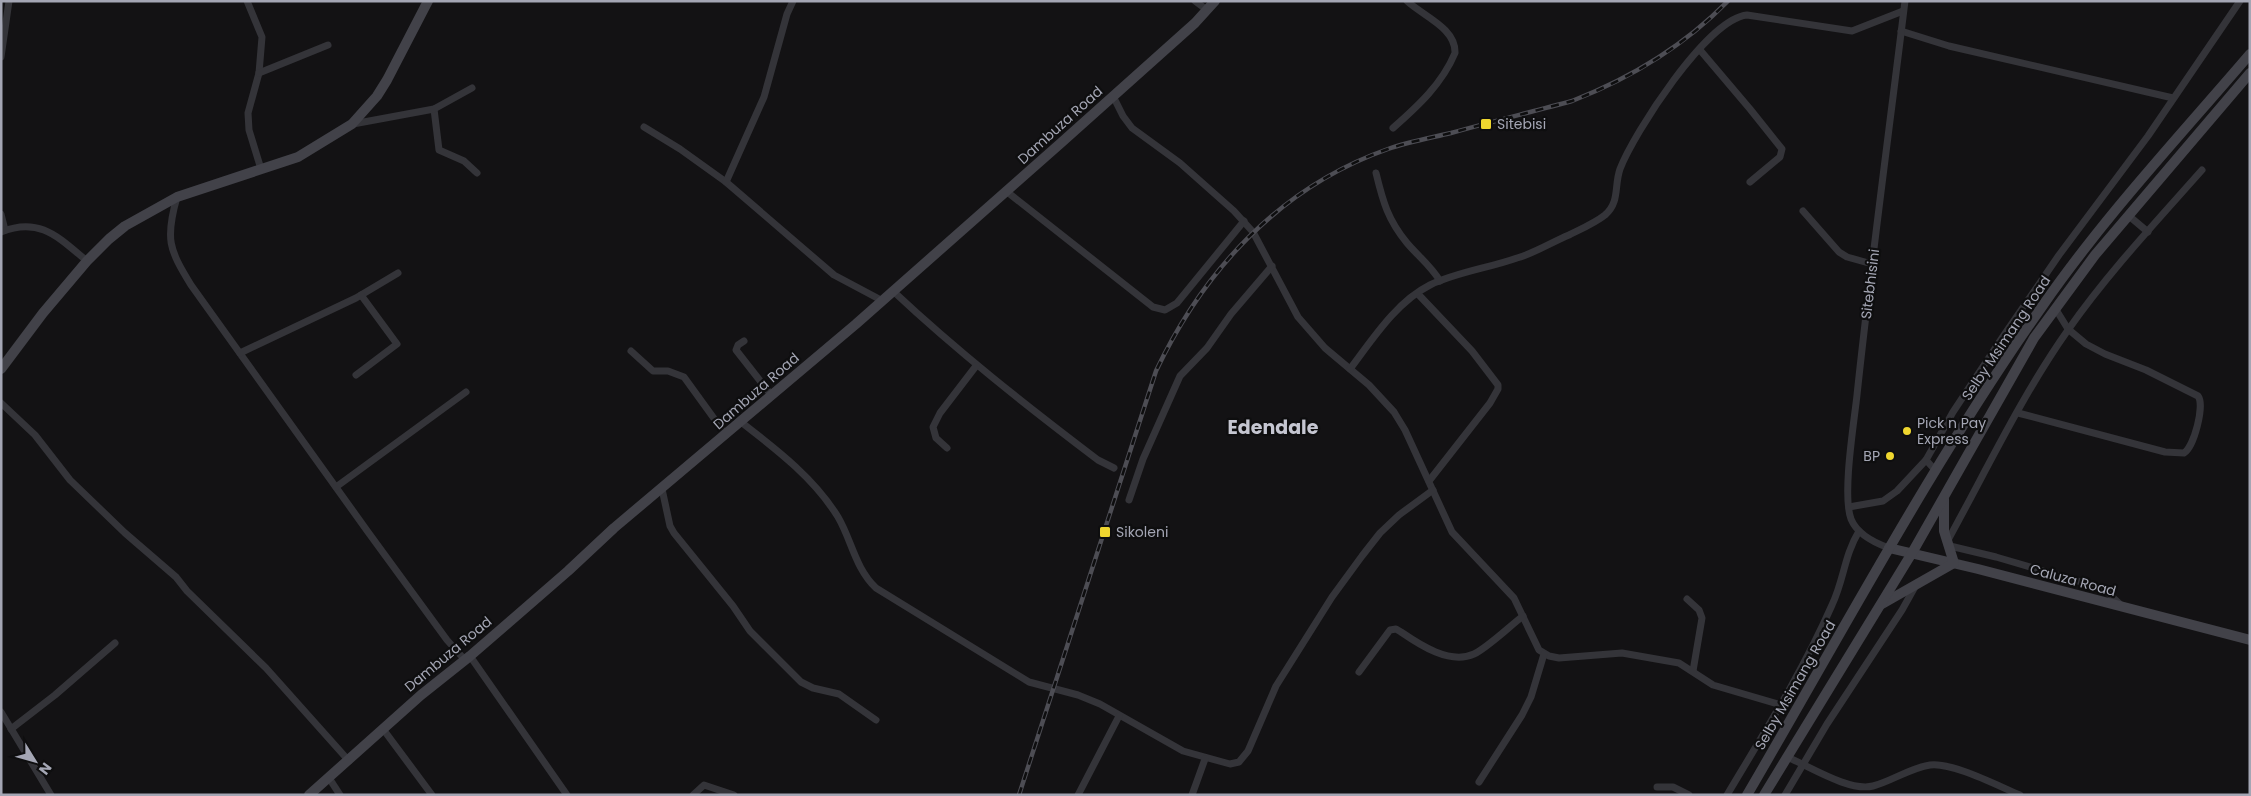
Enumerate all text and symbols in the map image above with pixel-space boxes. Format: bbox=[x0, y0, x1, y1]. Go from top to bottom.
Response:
street label: Dambuza Road bbox=[1013, 81, 1107, 169]
place label: Sitebisi bbox=[1497, 114, 1546, 134]
marker: Sitebisi bbox=[1479, 117, 1493, 131]
street label: Sitebhisini bbox=[1856, 248, 1884, 320]
street label: Selby Msimang Road bbox=[1957, 272, 2055, 404]
street label: Dambuza Road bbox=[709, 348, 803, 434]
place label: Pick n Pay Express bbox=[1917, 413, 1986, 449]
district label: Edendale bbox=[1228, 414, 1319, 441]
marker: Pick n Pay Express bbox=[1901, 425, 1913, 437]
place label: BP bbox=[1863, 446, 1880, 466]
marker: BP bbox=[1884, 450, 1896, 462]
place label: Sikoleni bbox=[1116, 522, 1168, 542]
marker: Sikoleni bbox=[1098, 525, 1112, 539]
street label: Caluza Road bbox=[2028, 559, 2118, 601]
street label: Dambuza Road bbox=[400, 612, 496, 696]
street label: Selby Msimang Road bbox=[1750, 616, 1840, 754]
north arrow bbox=[10, 736, 60, 786]
text: N bbox=[34, 759, 57, 779]

